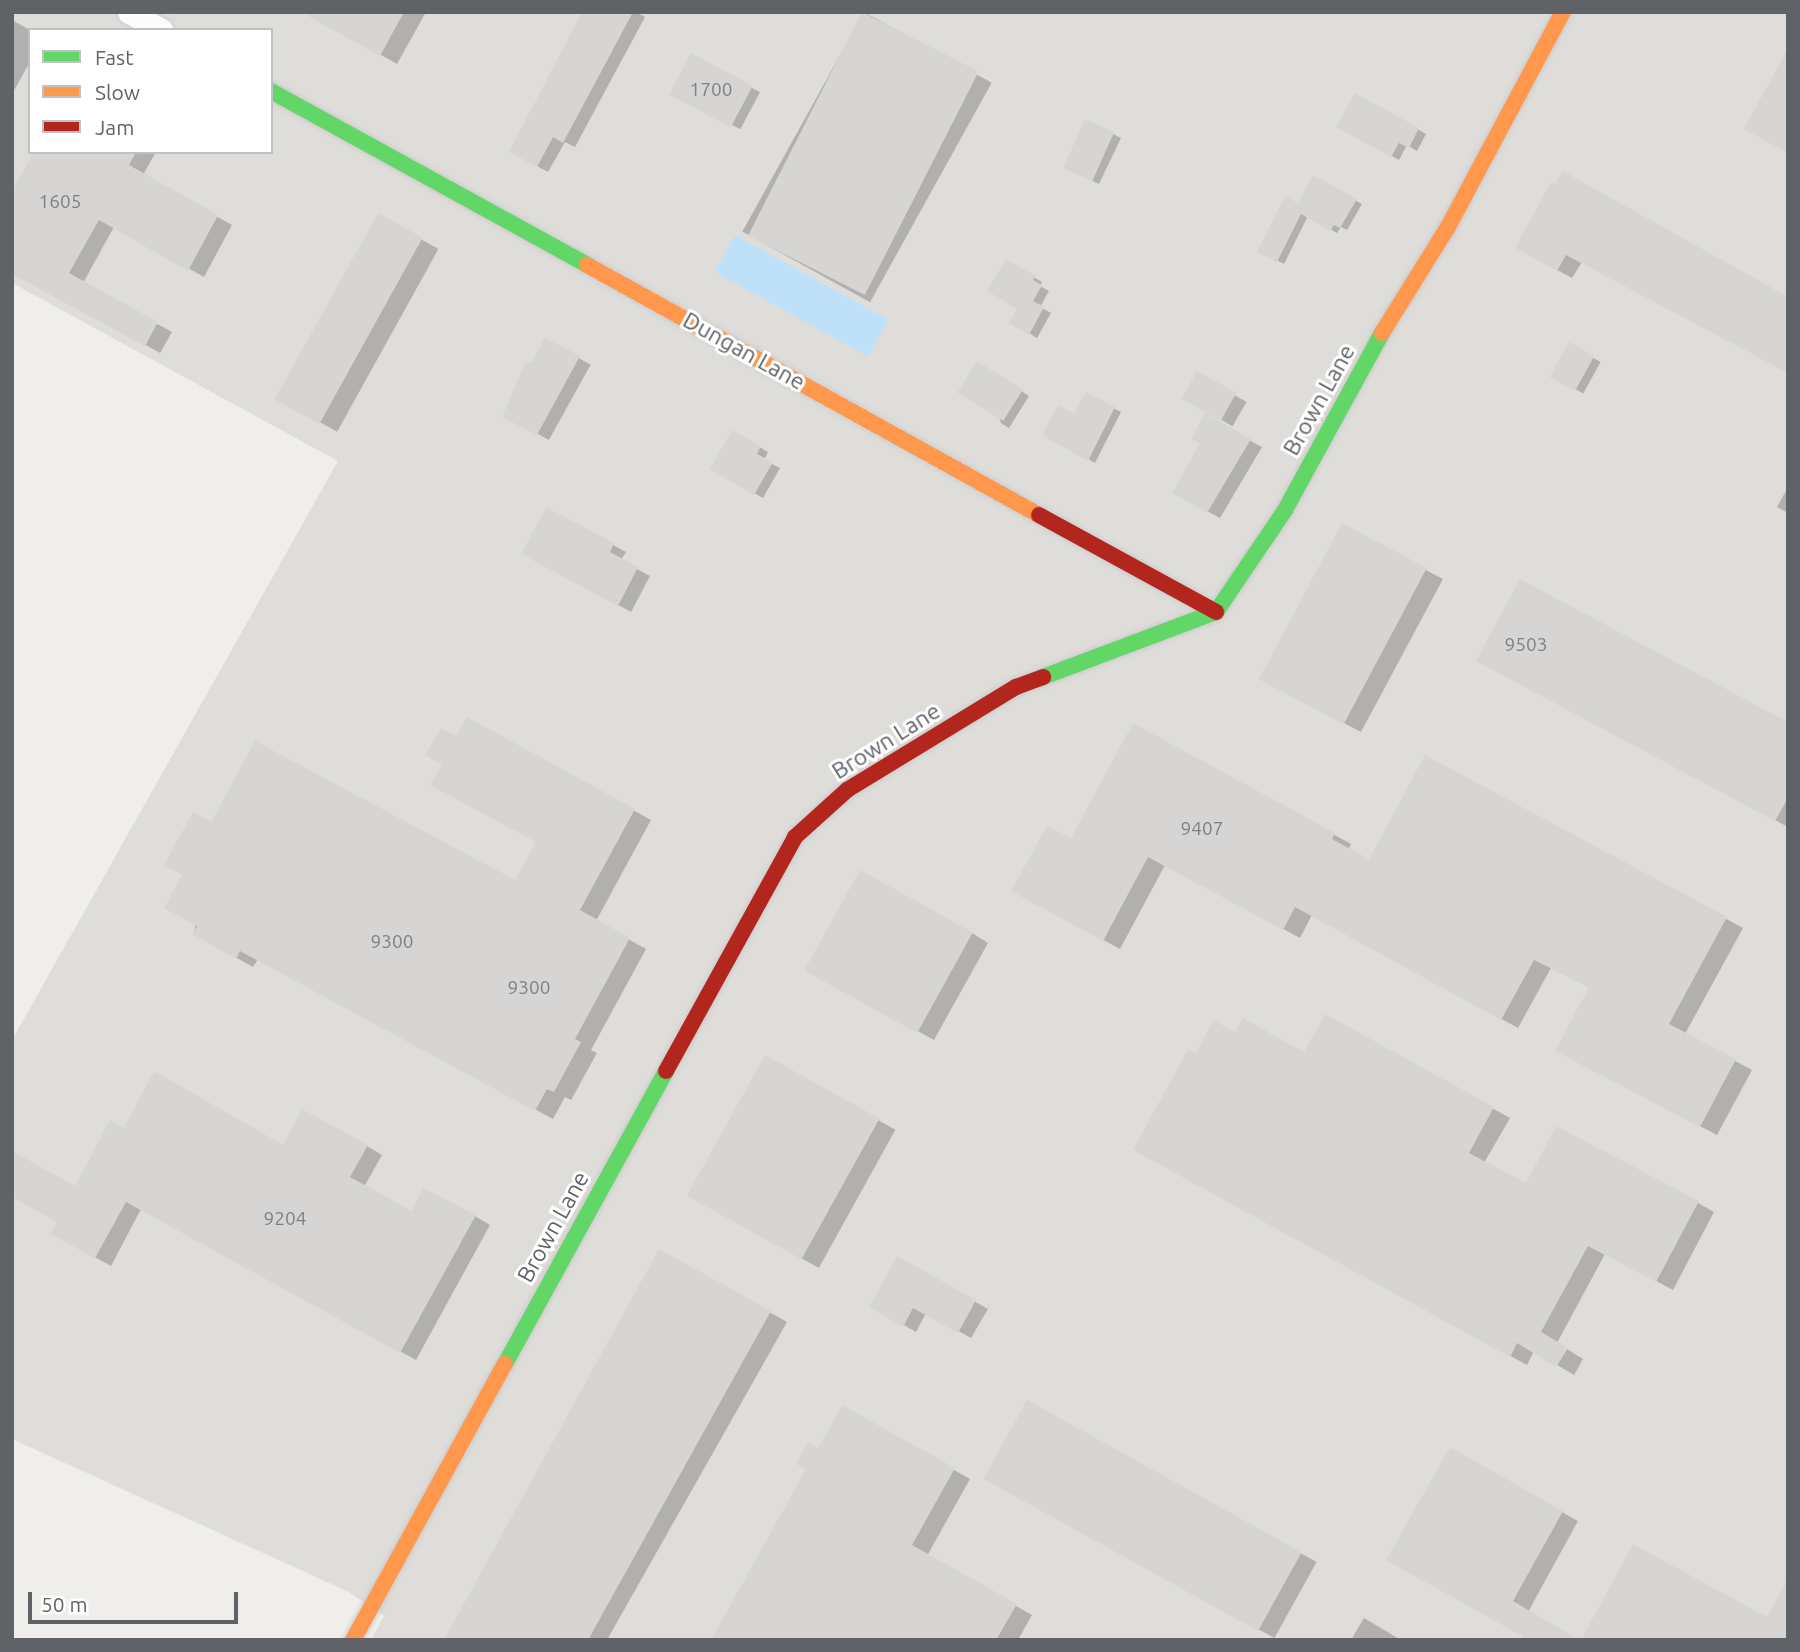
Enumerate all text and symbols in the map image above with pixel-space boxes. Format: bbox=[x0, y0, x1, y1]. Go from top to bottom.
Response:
legend bbox=[28, 28, 273, 154]
text: Fast bbox=[95, 45, 133, 69]
house number: 1700 bbox=[690, 79, 732, 101]
text: Slow bbox=[95, 80, 140, 104]
text: Jam bbox=[95, 115, 134, 139]
house number: 1605 bbox=[39, 191, 81, 213]
street label: Dungan Lane bbox=[678, 306, 810, 396]
street label: Brown Lane bbox=[1277, 340, 1361, 460]
house number: 9503 bbox=[1505, 634, 1547, 656]
street label: Brown Lane bbox=[827, 697, 945, 785]
house number: 9407 bbox=[1181, 818, 1223, 840]
house number: 9300 bbox=[371, 931, 413, 953]
house number: 9300 bbox=[508, 977, 550, 999]
street label: Brown Lane bbox=[511, 1167, 595, 1287]
house number: 9204 bbox=[264, 1208, 306, 1230]
scale bar bbox=[32, 1578, 242, 1622]
text: 50 m bbox=[41, 1592, 88, 1616]

